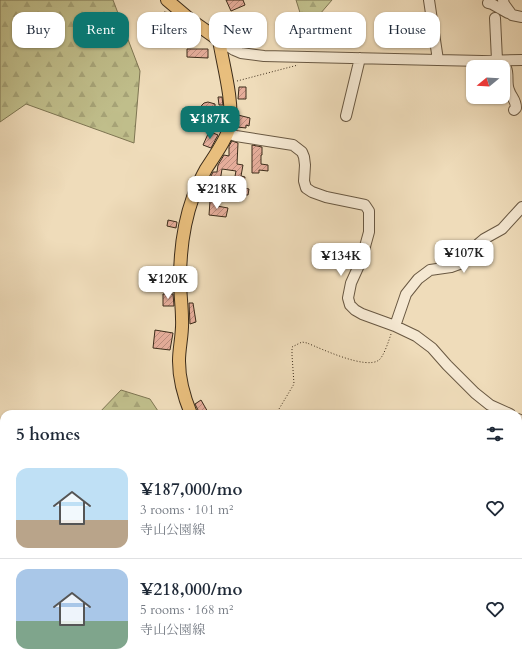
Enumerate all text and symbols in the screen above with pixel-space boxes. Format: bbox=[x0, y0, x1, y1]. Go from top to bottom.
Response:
chip: Buy bbox=[12, 12, 65, 48]
chip: Rent bbox=[73, 12, 129, 48]
chip: Filters bbox=[137, 12, 201, 48]
chip: New bbox=[209, 12, 267, 48]
chip: Apartment bbox=[275, 12, 366, 48]
chip: House bbox=[374, 12, 440, 48]
north arrow bbox=[466, 60, 510, 104]
map controls bbox=[466, 60, 510, 104]
pin: ¥187K bbox=[182, 106, 238, 140]
text: ¥187K bbox=[190, 110, 230, 128]
pin: ¥218K bbox=[189, 176, 245, 210]
text: ¥218K bbox=[197, 180, 237, 198]
pin: ¥107K bbox=[436, 240, 492, 274]
pin: ¥134K bbox=[313, 243, 369, 277]
text: ¥107K bbox=[444, 244, 484, 262]
text: ¥134K bbox=[321, 247, 361, 265]
pin: ¥120K bbox=[140, 266, 196, 300]
text: ¥120K bbox=[148, 270, 188, 288]
text: 5 homes bbox=[16, 423, 80, 446]
icon: filters bbox=[484, 423, 506, 445]
text: ¥187,000/mo bbox=[140, 478, 242, 501]
icon: home bbox=[48, 484, 96, 532]
icon: heart bbox=[484, 497, 506, 519]
text: 3 rooms · 101 m² bbox=[140, 501, 233, 519]
text: 寺山公園線 bbox=[140, 521, 205, 539]
text: ¥218,000/mo bbox=[140, 578, 242, 601]
icon: home bbox=[48, 585, 96, 633]
icon: heart bbox=[484, 598, 506, 620]
text: 5 rooms · 168 m² bbox=[140, 601, 233, 619]
text: 寺山公園線 bbox=[140, 621, 205, 639]

